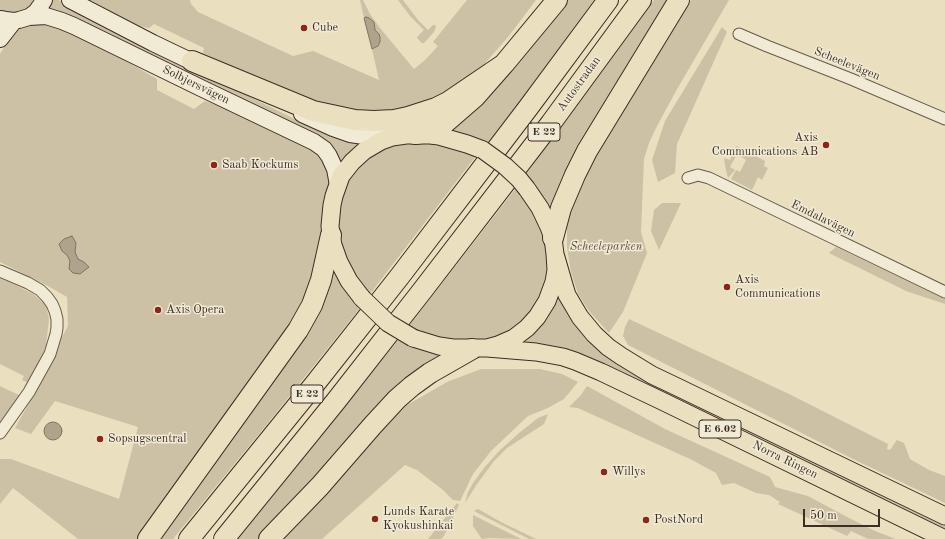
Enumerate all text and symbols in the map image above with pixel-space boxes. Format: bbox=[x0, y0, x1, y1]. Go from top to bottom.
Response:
place label: Cube bbox=[312, 21, 338, 35]
marker: Cube bbox=[299, 23, 309, 33]
street label: Scheelevägen bbox=[812, 44, 882, 84]
street label: Autostradan bbox=[554, 54, 604, 114]
street label: Solbjersvägen bbox=[160, 63, 232, 107]
road number: E 22 bbox=[528, 123, 560, 141]
place label: Axis Communications AB bbox=[712, 131, 818, 159]
marker: Axis Communications AB bbox=[821, 140, 831, 150]
place label: Saab Kockums bbox=[222, 158, 298, 172]
marker: Saab Kockums bbox=[209, 160, 219, 170]
street label: Emdalavägen bbox=[789, 197, 857, 241]
park label: Scheeleparken bbox=[570, 240, 642, 254]
place label: Axis Communications bbox=[735, 273, 820, 301]
marker: Axis Communications bbox=[722, 282, 732, 292]
place label: Axis Opera bbox=[166, 303, 224, 317]
marker: Axis Opera bbox=[153, 305, 163, 315]
road number: E 22 bbox=[291, 385, 323, 403]
road number: E 6.02 bbox=[699, 420, 741, 438]
place label: Sopsugscentral bbox=[108, 432, 186, 446]
marker: Sopsugscentral bbox=[95, 434, 105, 444]
street label: Norra Ringen bbox=[750, 438, 820, 482]
place label: Willys bbox=[612, 465, 646, 479]
marker: Willys bbox=[599, 467, 609, 477]
scale bar bbox=[805, 501, 882, 527]
place label: Lunds Karate Kyokushinkai bbox=[383, 505, 454, 533]
text: 50 m bbox=[810, 510, 837, 522]
place label: PostNord bbox=[654, 513, 703, 527]
marker: Lunds Karate Kyokushinkai bbox=[370, 514, 380, 524]
marker: PostNord bbox=[641, 515, 651, 525]

